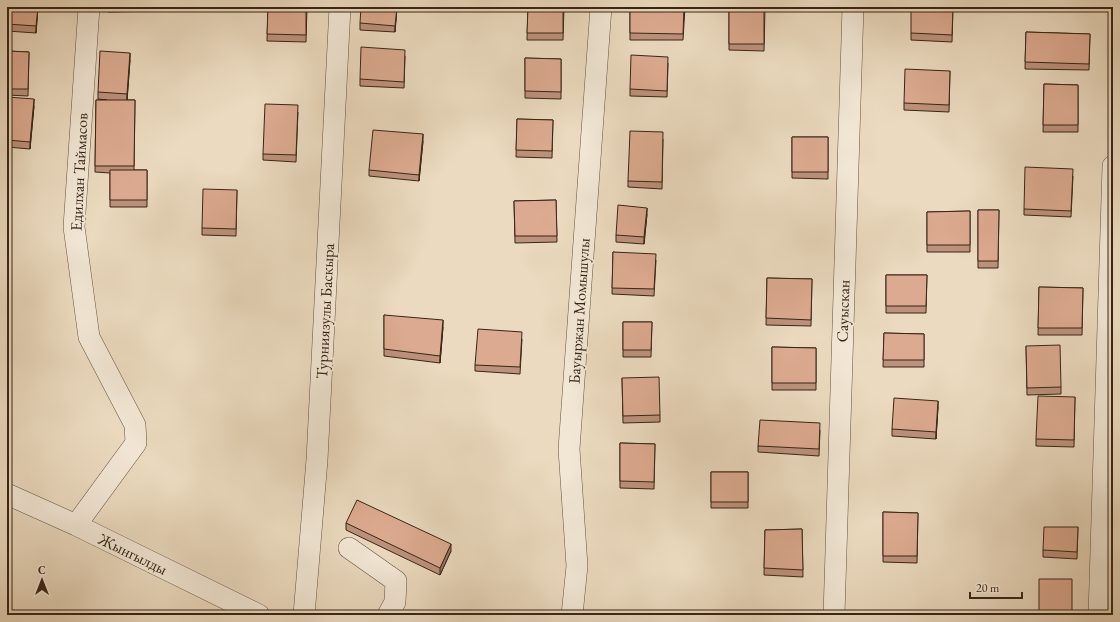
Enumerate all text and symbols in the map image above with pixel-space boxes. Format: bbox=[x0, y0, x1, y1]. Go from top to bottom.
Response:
street label: Едилхан Таймасов bbox=[65, 112, 93, 232]
street label: Бауыржан Момышулы bbox=[563, 237, 595, 385]
street label: Турниязулы Баскыра bbox=[311, 242, 339, 379]
street label: Сауыскан bbox=[831, 279, 855, 343]
street label: Жынгылды bbox=[94, 528, 171, 580]
north arrow bbox=[22, 560, 62, 600]
text: С bbox=[38, 563, 46, 577]
scale bar bbox=[970, 574, 1022, 600]
text: 20 m bbox=[976, 580, 1000, 596]

